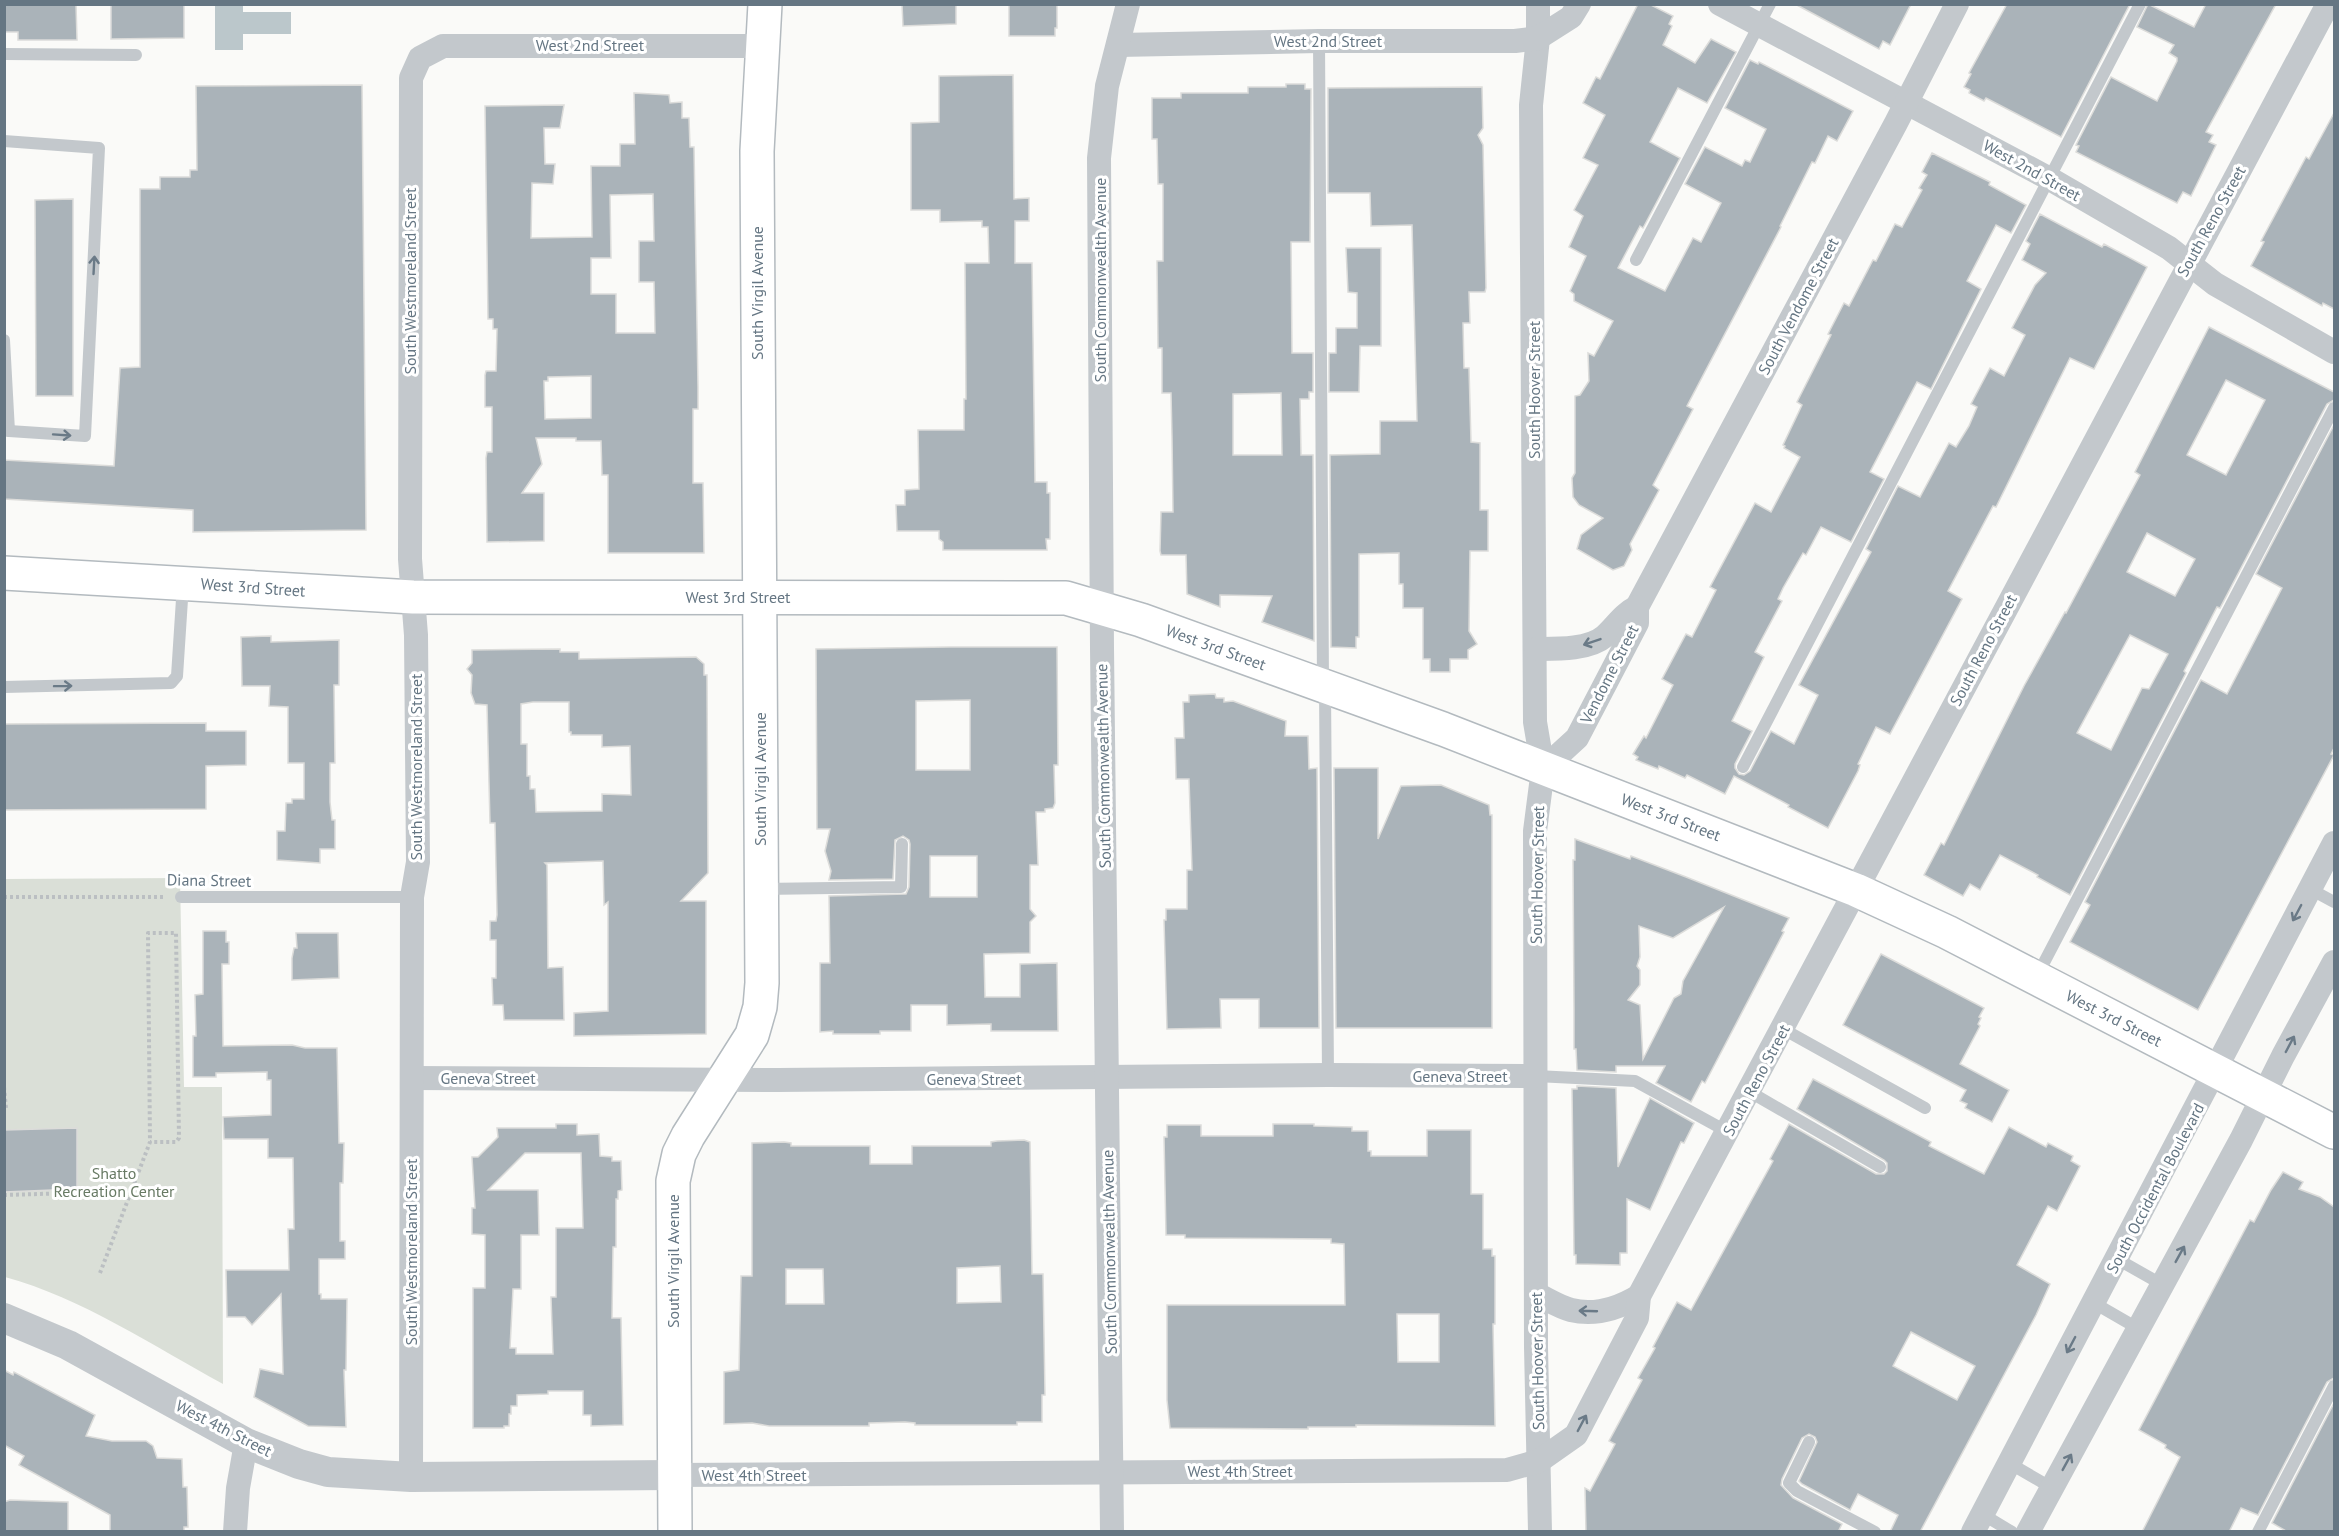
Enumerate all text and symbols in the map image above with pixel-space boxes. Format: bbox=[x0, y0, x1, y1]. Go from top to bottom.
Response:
street label: West 2nd Street bbox=[1274, 31, 1383, 51]
street label: West 2nd Street bbox=[536, 35, 645, 55]
street label: West 2nd Street bbox=[1980, 135, 2085, 205]
street label: South Reno Street bbox=[2172, 162, 2250, 280]
street label: South Commonwealth Avenue bbox=[1090, 178, 1110, 382]
street label: South Westmoreland Street bbox=[400, 187, 420, 374]
street label: South Virgil Avenue bbox=[747, 226, 767, 360]
street label: South Vendome Street bbox=[1753, 234, 1843, 378]
one-way arrow bbox=[88, 255, 99, 275]
street label: South Hoover Street bbox=[1524, 320, 1544, 459]
one-way arrow bbox=[51, 429, 71, 440]
street label: West 3rd Street bbox=[200, 573, 307, 601]
street label: West 3rd Street bbox=[685, 587, 791, 607]
street label: South Reno Street bbox=[1945, 590, 2021, 709]
street label: West 3rd Street bbox=[1163, 620, 1269, 675]
street label: Vendome Street bbox=[1575, 621, 1643, 728]
one-way arrow bbox=[1583, 637, 1602, 648]
street label: South Commonwealth Avenue bbox=[1091, 663, 1115, 869]
street label: South Westmoreland Street bbox=[406, 673, 426, 860]
one-way arrow bbox=[52, 680, 72, 691]
street label: South Virgil Avenue bbox=[750, 712, 770, 846]
street label: West 3rd Street bbox=[1618, 789, 1724, 845]
street label: South Hoover Street bbox=[1526, 805, 1548, 944]
street label: Diana Street bbox=[167, 869, 252, 891]
one-way arrow bbox=[2291, 904, 2302, 922]
street label: West 3rd Street bbox=[2063, 985, 2166, 1051]
street label: South Reno Street bbox=[1718, 1020, 1794, 1139]
one-way arrow bbox=[2285, 1036, 2296, 1054]
street label: Geneva Street bbox=[1412, 1066, 1508, 1086]
street label: Geneva Street bbox=[440, 1068, 536, 1088]
street label: Geneva Street bbox=[926, 1069, 1022, 1089]
street label: South Occidental Boulevard bbox=[2102, 1099, 2208, 1277]
street label: South Commonwealth Avenue bbox=[1097, 1149, 1121, 1355]
street label: South Westmoreland Street bbox=[401, 1158, 421, 1345]
park label: Shatto Recreation Center bbox=[53, 1163, 175, 1201]
street label: South Virgil Avenue bbox=[663, 1194, 683, 1328]
one-way arrow bbox=[2175, 1245, 2186, 1263]
street label: South Hoover Street bbox=[1526, 1291, 1548, 1430]
one-way arrow bbox=[1578, 1305, 1598, 1317]
one-way arrow bbox=[2065, 1336, 2077, 1354]
street label: West 4th Street bbox=[173, 1395, 276, 1461]
one-way arrow bbox=[1577, 1414, 1588, 1432]
one-way arrow bbox=[2061, 1454, 2073, 1471]
street label: West 4th Street bbox=[1187, 1461, 1293, 1481]
street label: West 4th Street bbox=[701, 1465, 807, 1485]

